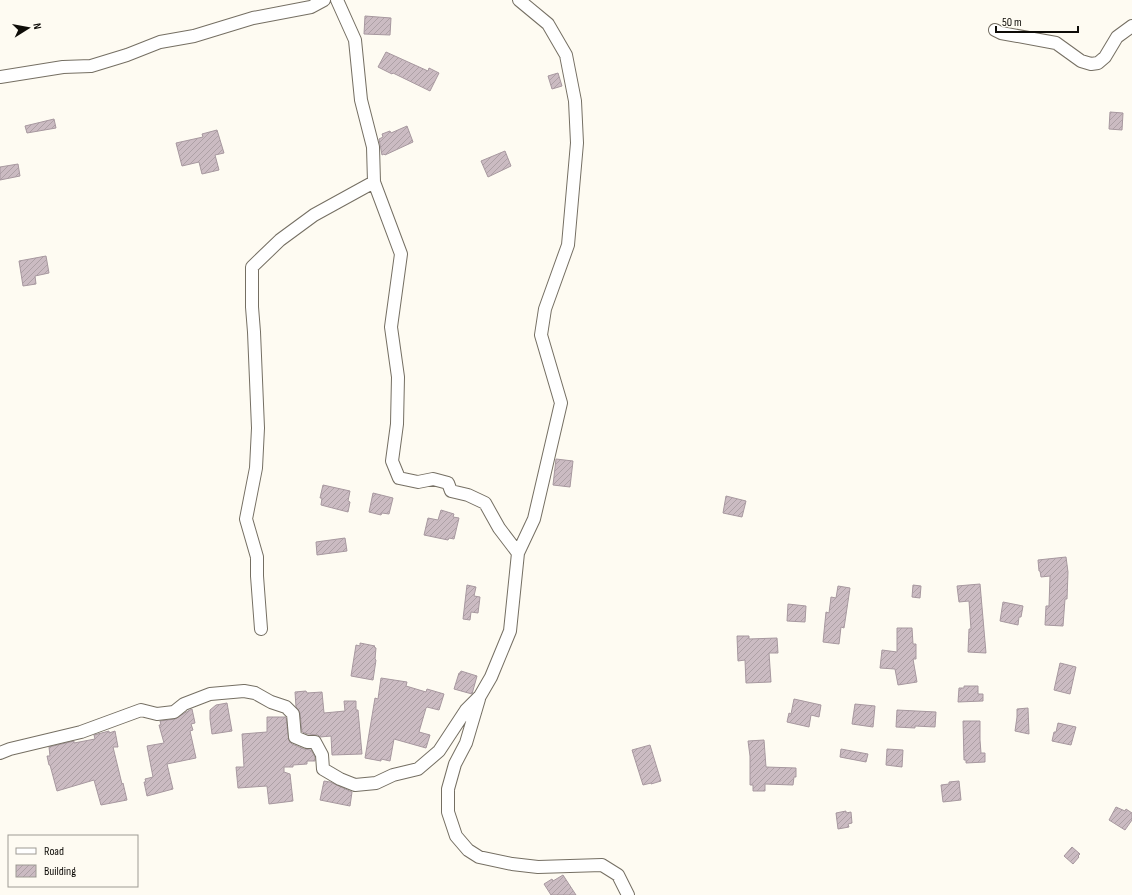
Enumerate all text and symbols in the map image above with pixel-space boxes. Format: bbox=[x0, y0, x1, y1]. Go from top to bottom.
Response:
north arrow bbox=[8, 8, 48, 48]
scale bar bbox=[996, 8, 1078, 34]
text: 50 m bbox=[1002, 15, 1022, 30]
text: N bbox=[30, 22, 44, 30]
legend bbox=[8, 835, 138, 887]
text: Road bbox=[44, 844, 64, 859]
text: Building bbox=[44, 864, 76, 879]

